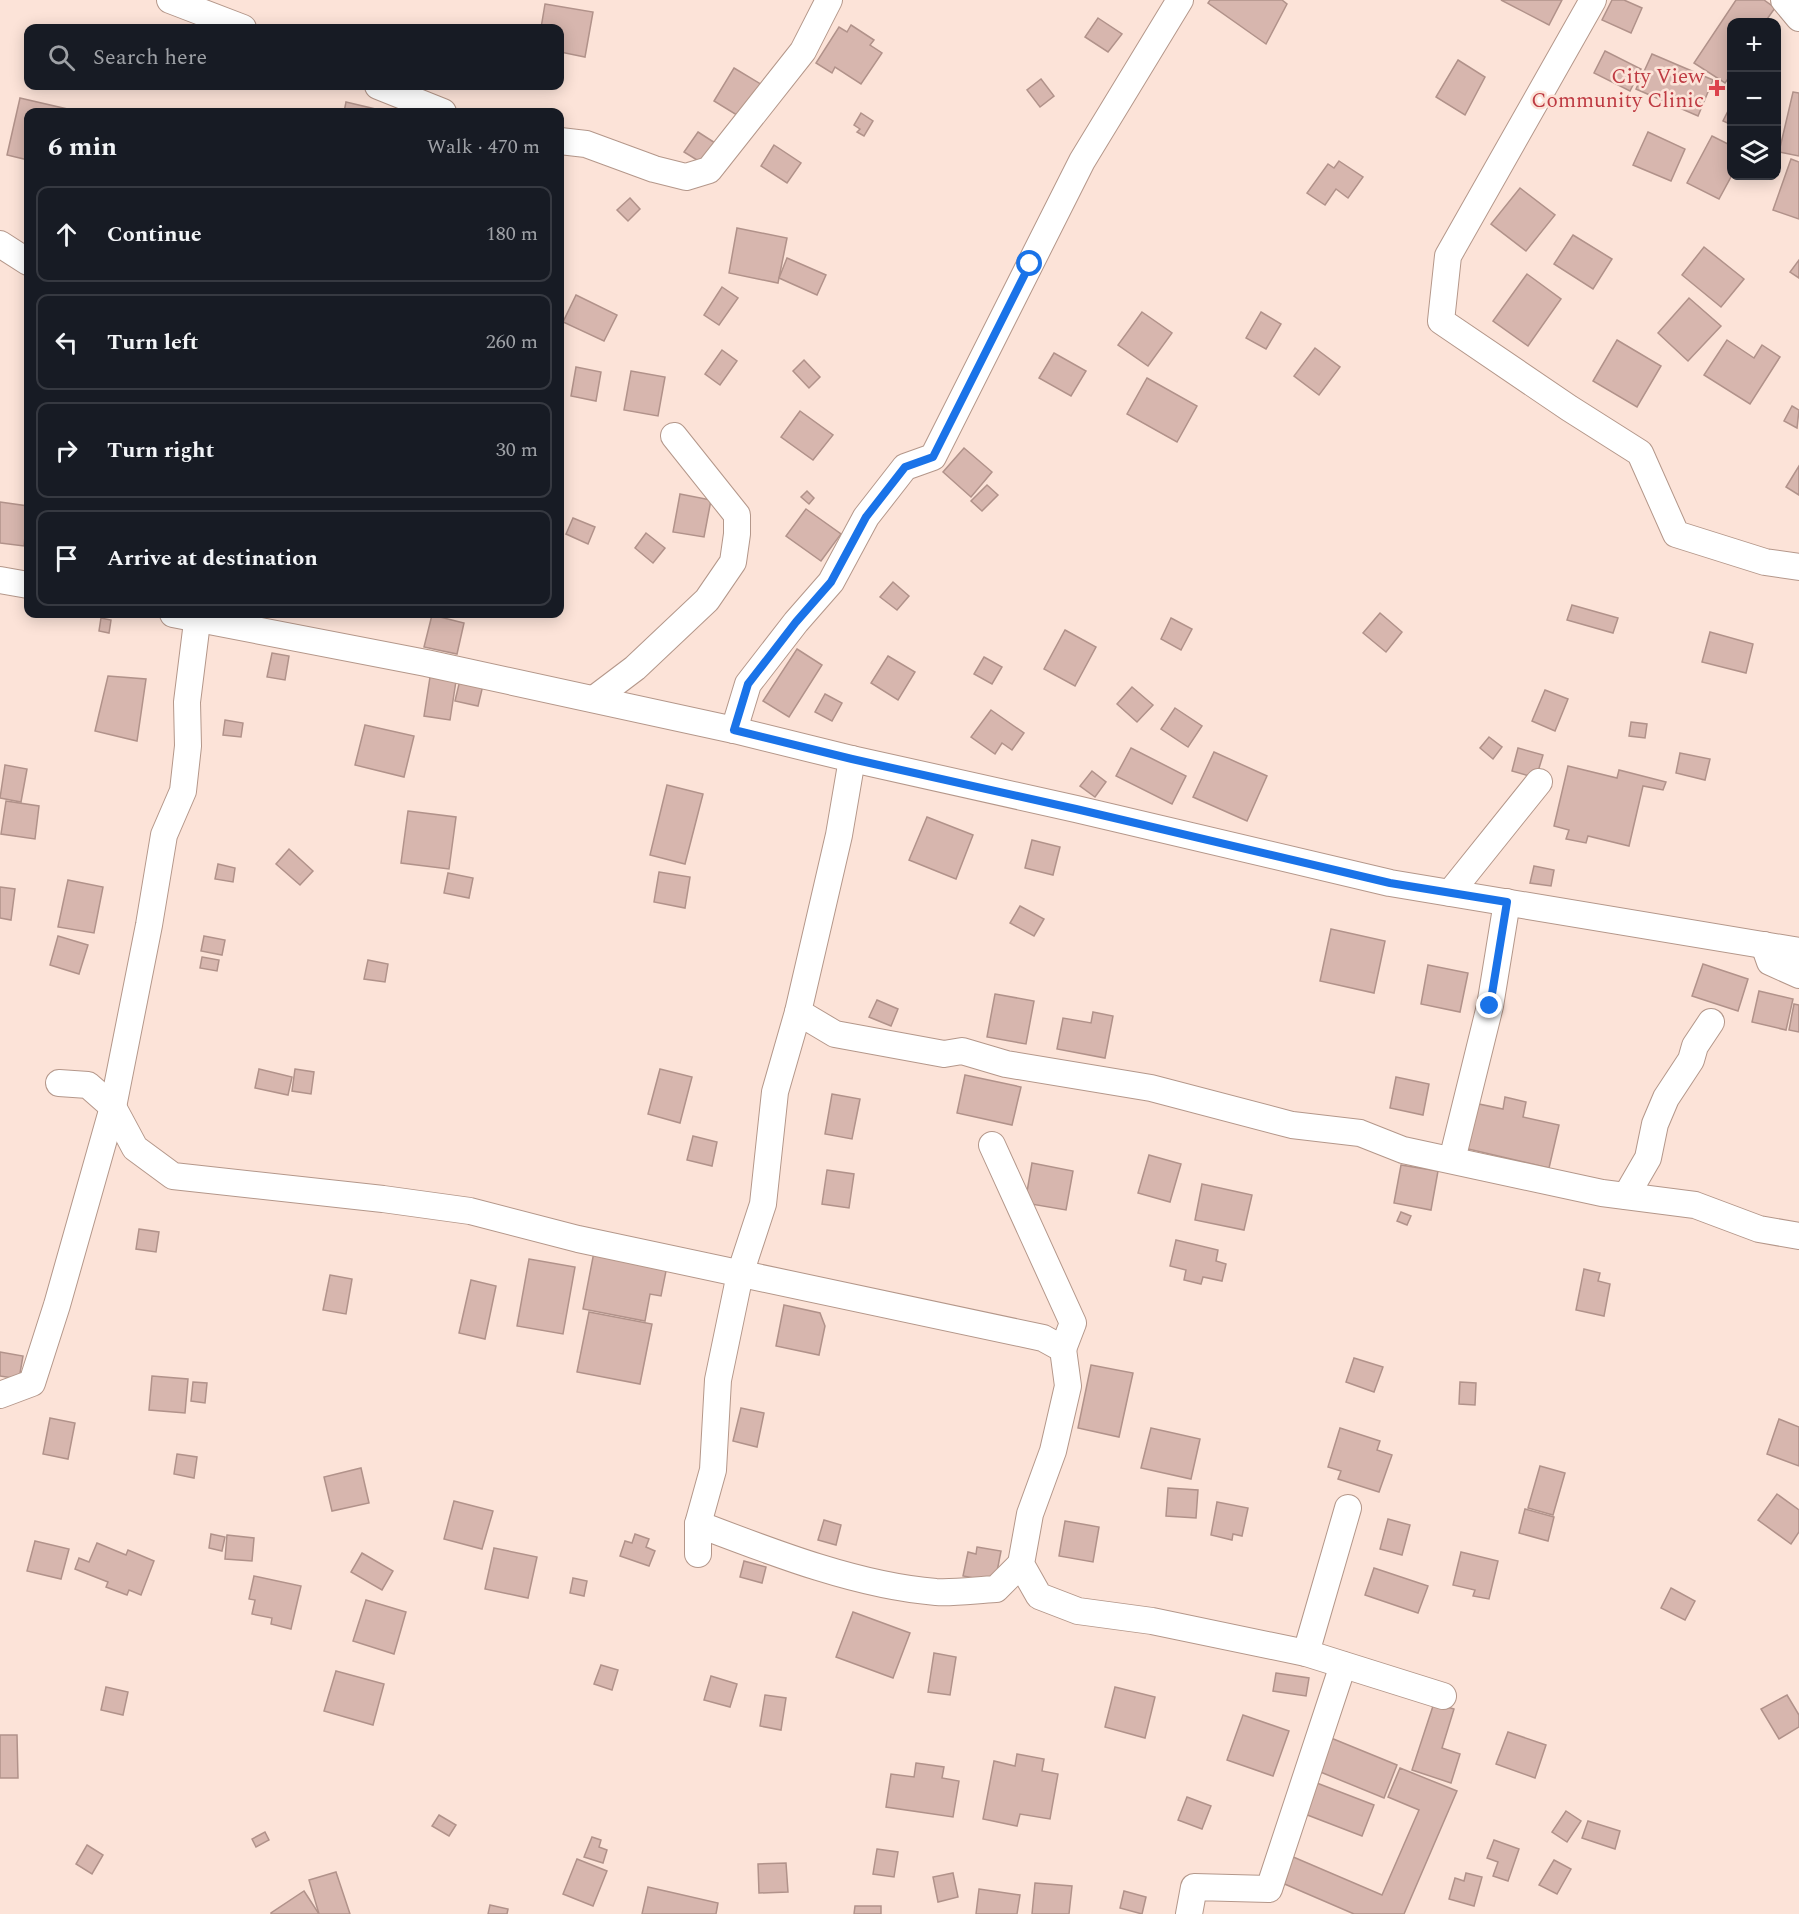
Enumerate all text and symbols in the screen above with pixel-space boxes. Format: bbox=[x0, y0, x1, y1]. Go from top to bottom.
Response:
map controls bbox=[1727, 18, 1781, 180]
button: + bbox=[1727, 18, 1781, 72]
search box bbox=[24, 24, 564, 90]
icon: search bbox=[45, 41, 78, 74]
text: Search here bbox=[93, 41, 207, 74]
place label: City View Community Clinic bbox=[1531, 61, 1705, 117]
button: − bbox=[1727, 72, 1781, 126]
marker: City View Community Clinic bbox=[1708, 79, 1726, 97]
button: layers bbox=[1727, 126, 1781, 180]
text: 6 min bbox=[48, 127, 117, 167]
text: Walk · 470 m bbox=[427, 132, 540, 162]
icon: ahead bbox=[50, 218, 83, 251]
text: Continue bbox=[107, 218, 202, 251]
text: 180 m bbox=[486, 219, 538, 249]
route start bbox=[1016, 250, 1042, 276]
icon: left bbox=[50, 326, 83, 359]
text: Turn left bbox=[107, 326, 199, 359]
text: 260 m bbox=[486, 327, 538, 357]
icon: right bbox=[50, 434, 83, 467]
text: Turn right bbox=[107, 434, 214, 467]
text: 30 m bbox=[496, 435, 538, 465]
icon: arrive bbox=[50, 542, 83, 575]
text: Arrive at destination bbox=[107, 542, 318, 575]
route end bbox=[1476, 992, 1502, 1018]

